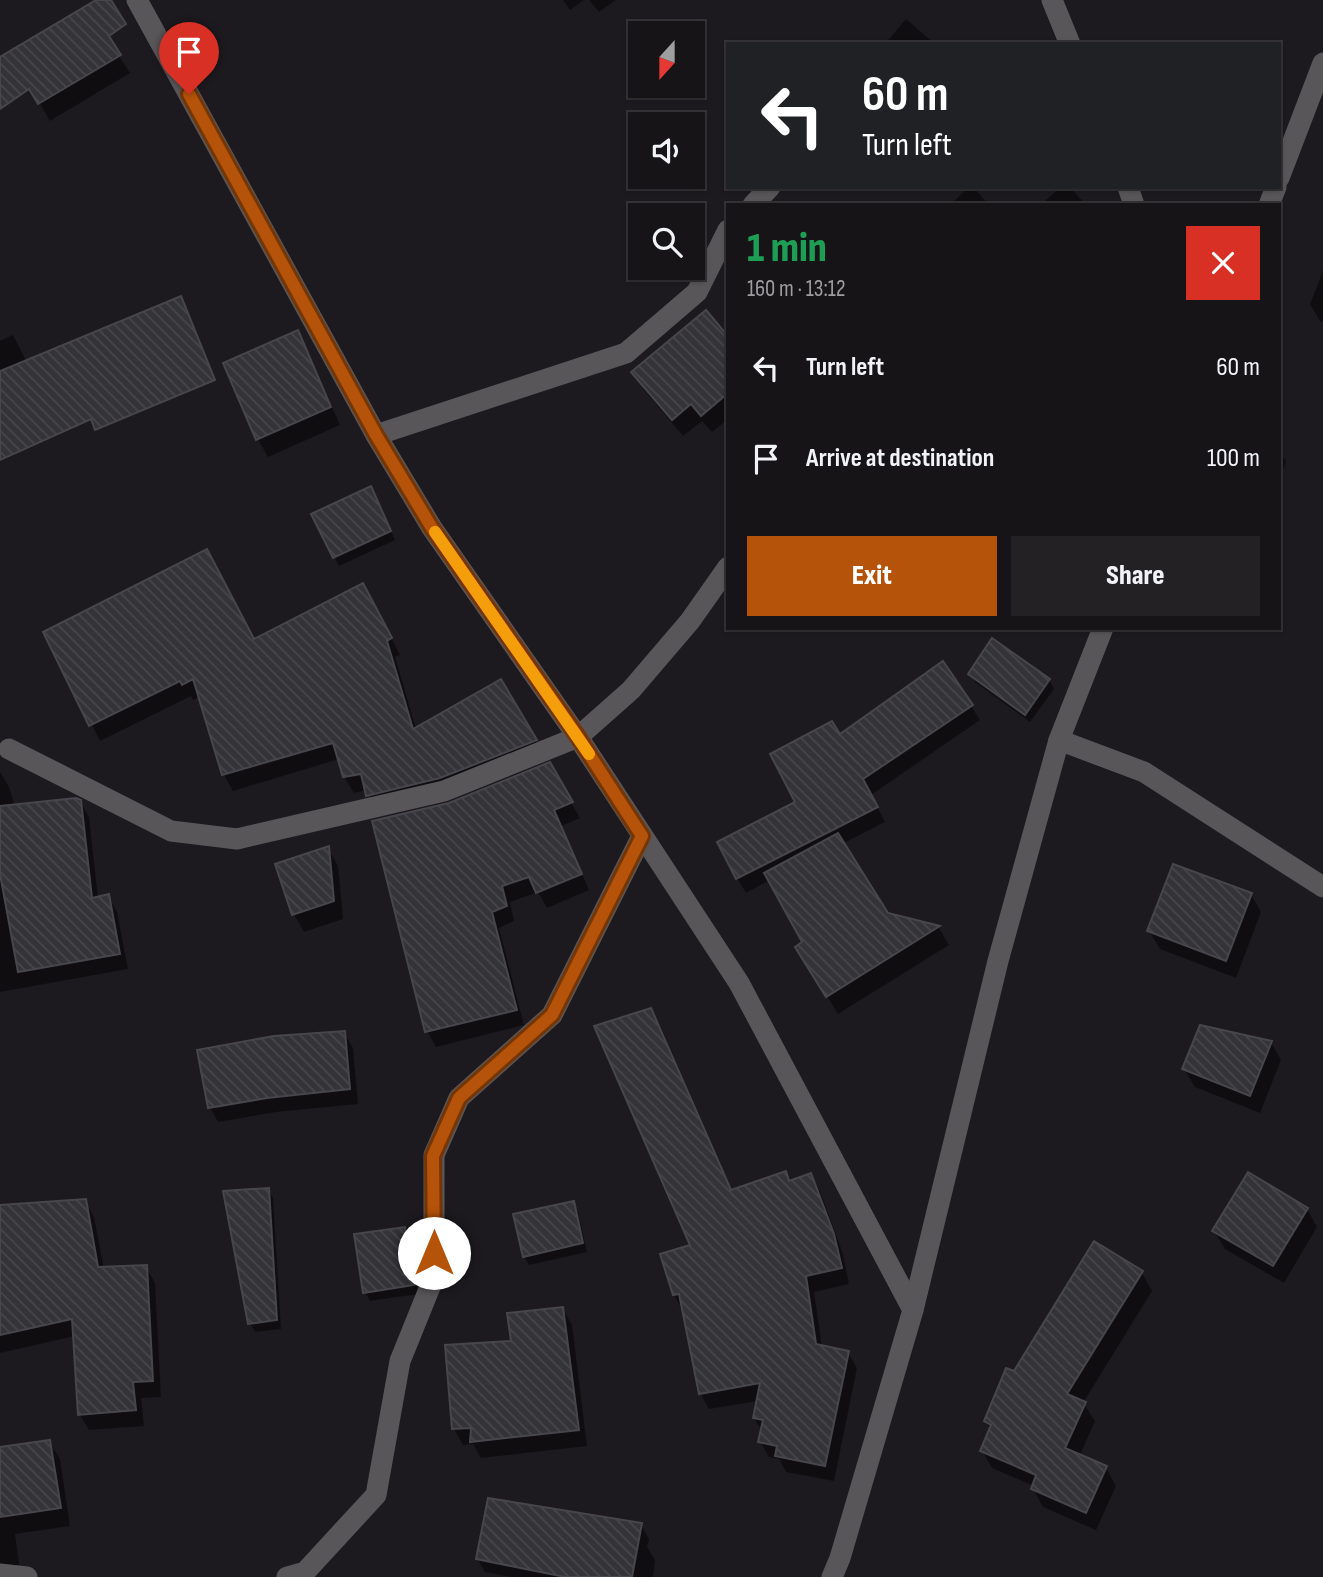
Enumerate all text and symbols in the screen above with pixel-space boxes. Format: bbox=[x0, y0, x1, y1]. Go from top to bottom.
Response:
north arrow bbox=[628, 21, 705, 98]
map controls bbox=[628, 21, 705, 280]
pin bbox=[159, 22, 219, 94]
icon: arrive bbox=[170, 33, 208, 71]
text: 60 m bbox=[862, 66, 949, 125]
icon: left bbox=[747, 70, 838, 161]
button: sound bbox=[628, 112, 705, 189]
text: Turn left bbox=[862, 126, 952, 165]
button: search bbox=[628, 203, 705, 280]
text: 1 min bbox=[747, 223, 827, 274]
button: close bbox=[1186, 226, 1260, 300]
text: 160 m · 13:12 bbox=[747, 275, 846, 303]
icon: left bbox=[747, 349, 785, 387]
text: Turn left bbox=[806, 352, 884, 383]
text: 60 m bbox=[1216, 352, 1260, 383]
icon: arrive bbox=[747, 440, 785, 478]
text: Arrive at destination bbox=[806, 443, 994, 474]
text: 100 m bbox=[1207, 443, 1260, 474]
button: Exit bbox=[747, 536, 997, 616]
button: Share bbox=[1011, 536, 1260, 616]
position arrow bbox=[397, 1216, 471, 1290]

